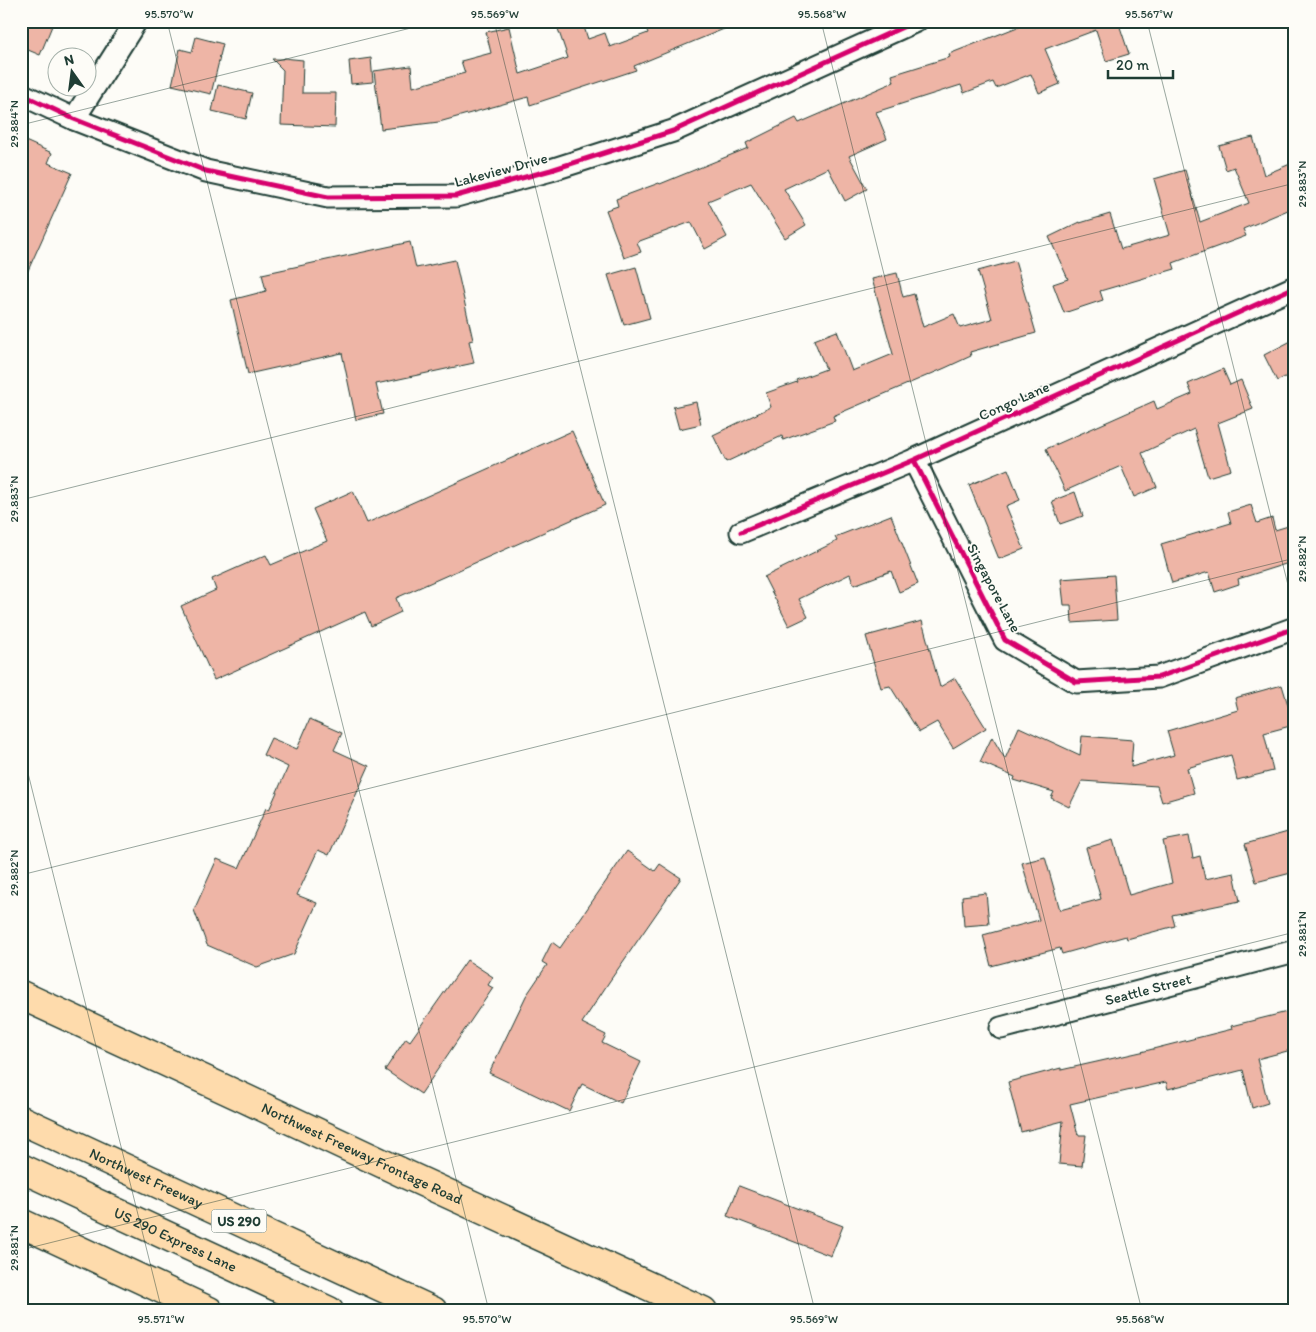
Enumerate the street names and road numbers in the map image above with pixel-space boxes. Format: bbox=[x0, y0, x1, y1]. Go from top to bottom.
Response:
street label: Lakeview Drive bbox=[452, 149, 550, 191]
street label: Congo Lane bbox=[976, 377, 1052, 425]
street label: Singapore Lane bbox=[963, 541, 1025, 635]
street label: Seattle Street bbox=[1103, 969, 1193, 1009]
street label: Northwest Freeway Frontage Road bbox=[259, 1099, 465, 1208]
street label: Northwest Freeway bbox=[87, 1144, 206, 1212]
street label: US 290 Express Lane bbox=[111, 1203, 240, 1276]
road number: US 290 bbox=[212, 1210, 266, 1232]

